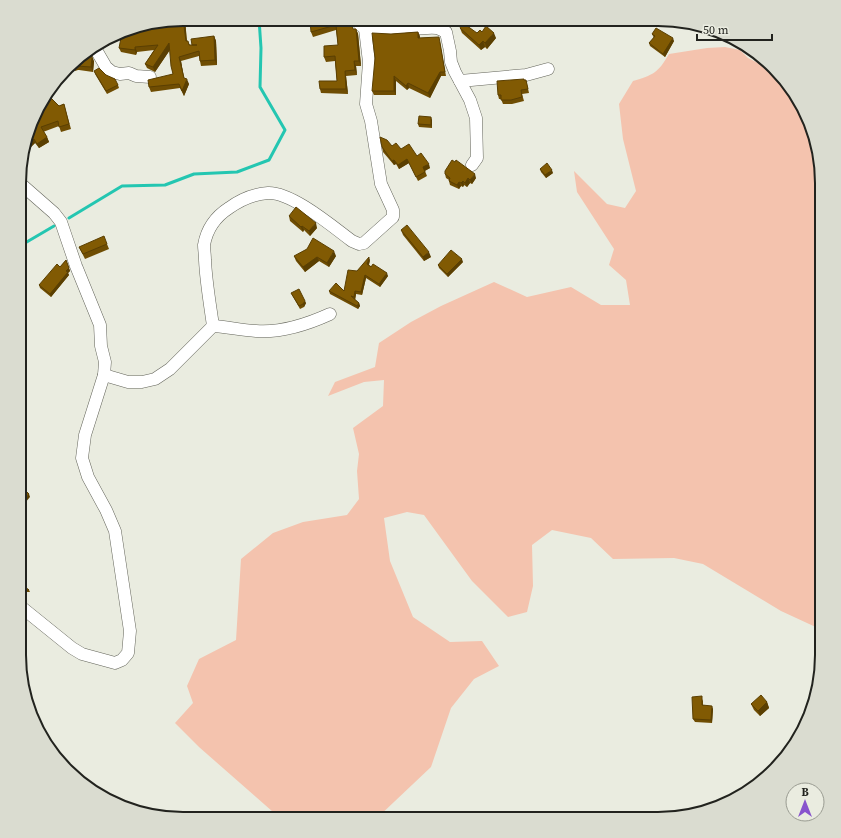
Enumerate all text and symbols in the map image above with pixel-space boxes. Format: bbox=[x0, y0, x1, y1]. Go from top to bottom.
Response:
scale bar bbox=[697, 16, 772, 42]
text: 50 m bbox=[703, 22, 729, 38]
north arrow bbox=[785, 782, 825, 822]
text: B bbox=[801, 785, 809, 800]

